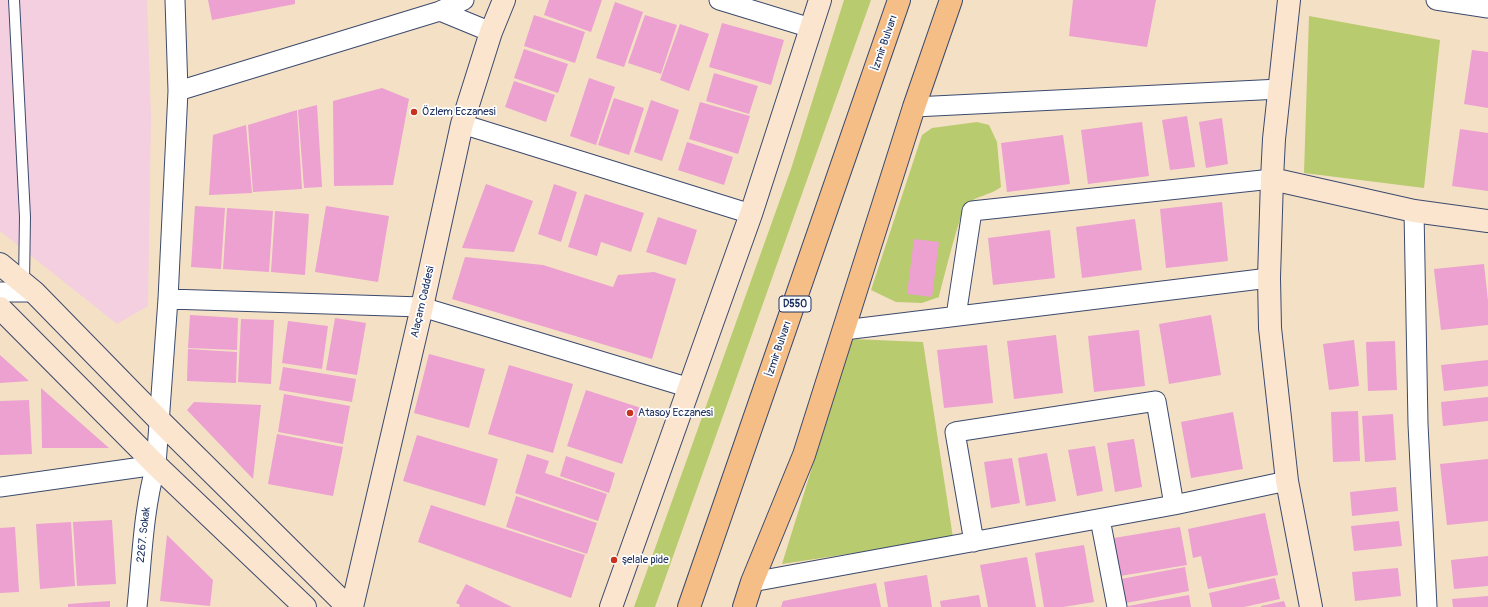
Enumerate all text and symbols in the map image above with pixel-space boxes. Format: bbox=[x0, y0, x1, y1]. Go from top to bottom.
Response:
street label: İzmir Bulvarı bbox=[869, 13, 901, 73]
place label: Özlem Eczanesi bbox=[422, 105, 496, 119]
marker: Özlem Eczanesi bbox=[409, 107, 419, 117]
street label: Alaçam Caddesi bbox=[408, 265, 438, 339]
road number: D550 bbox=[779, 296, 811, 312]
street label: İzmir Bulvarı bbox=[763, 319, 795, 379]
place label: Atasoy Eczanesi bbox=[638, 406, 713, 420]
marker: Atasoy Eczanesi bbox=[625, 408, 635, 418]
street label: 2267. Sokak bbox=[135, 507, 153, 563]
place label: şelale pide bbox=[622, 553, 669, 567]
marker: şelale pide bbox=[609, 555, 619, 565]

